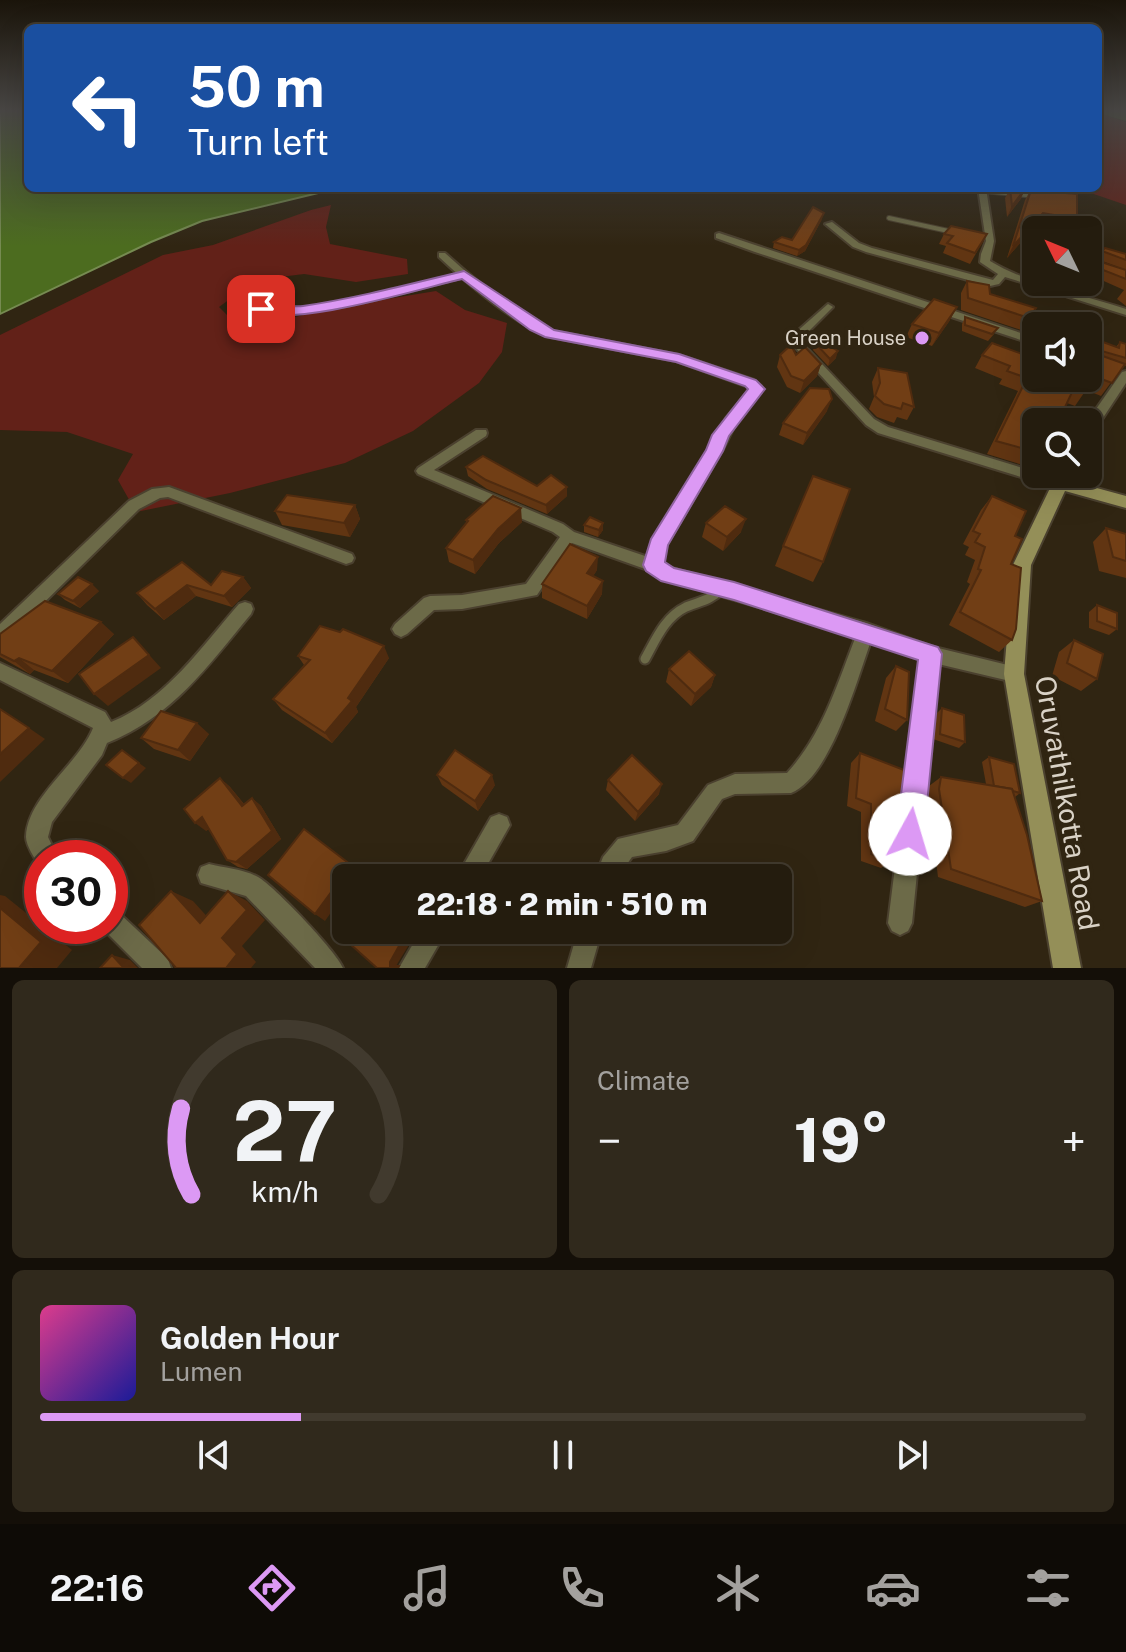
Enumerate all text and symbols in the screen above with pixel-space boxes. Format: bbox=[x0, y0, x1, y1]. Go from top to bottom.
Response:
text: 50 m bbox=[188, 54, 325, 120]
icon: left bbox=[56, 56, 160, 160]
text: Turn left bbox=[188, 121, 329, 163]
north arrow bbox=[1022, 216, 1102, 296]
map controls bbox=[1022, 216, 1102, 488]
pin bbox=[227, 275, 295, 343]
icon: arrive bbox=[239, 287, 283, 331]
button: sound bbox=[1022, 312, 1102, 392]
place label: Green House bbox=[785, 326, 906, 350]
marker: Green House bbox=[913, 329, 931, 347]
button: search bbox=[1022, 408, 1102, 488]
street label: Oruvathilkotta Road bbox=[1029, 673, 1106, 933]
position arrow bbox=[868, 792, 952, 876]
speed limit sign: 30 bbox=[24, 840, 128, 944]
text: 22:18 · 2 min · 510 m bbox=[416, 886, 708, 922]
text: Climate bbox=[597, 1065, 690, 1096]
text: 27 bbox=[232, 1082, 337, 1180]
text: 19° bbox=[794, 1105, 889, 1176]
text: − bbox=[597, 1115, 621, 1167]
text: + bbox=[1062, 1115, 1086, 1167]
text: km/h bbox=[251, 1175, 318, 1208]
text: Golden Hour bbox=[160, 1320, 339, 1356]
text: Lumen bbox=[160, 1356, 243, 1387]
icon: previous bbox=[192, 1433, 236, 1477]
icon: pause bbox=[541, 1433, 585, 1477]
icon: next bbox=[890, 1433, 934, 1477]
icon: directions bbox=[244, 1560, 300, 1616]
icon: music bbox=[399, 1560, 455, 1616]
icon: phone bbox=[554, 1560, 610, 1616]
icon: climate bbox=[710, 1560, 766, 1616]
icon: car bbox=[865, 1560, 921, 1616]
icon: filters bbox=[1020, 1560, 1076, 1616]
text: 22:16 bbox=[50, 1567, 144, 1609]

